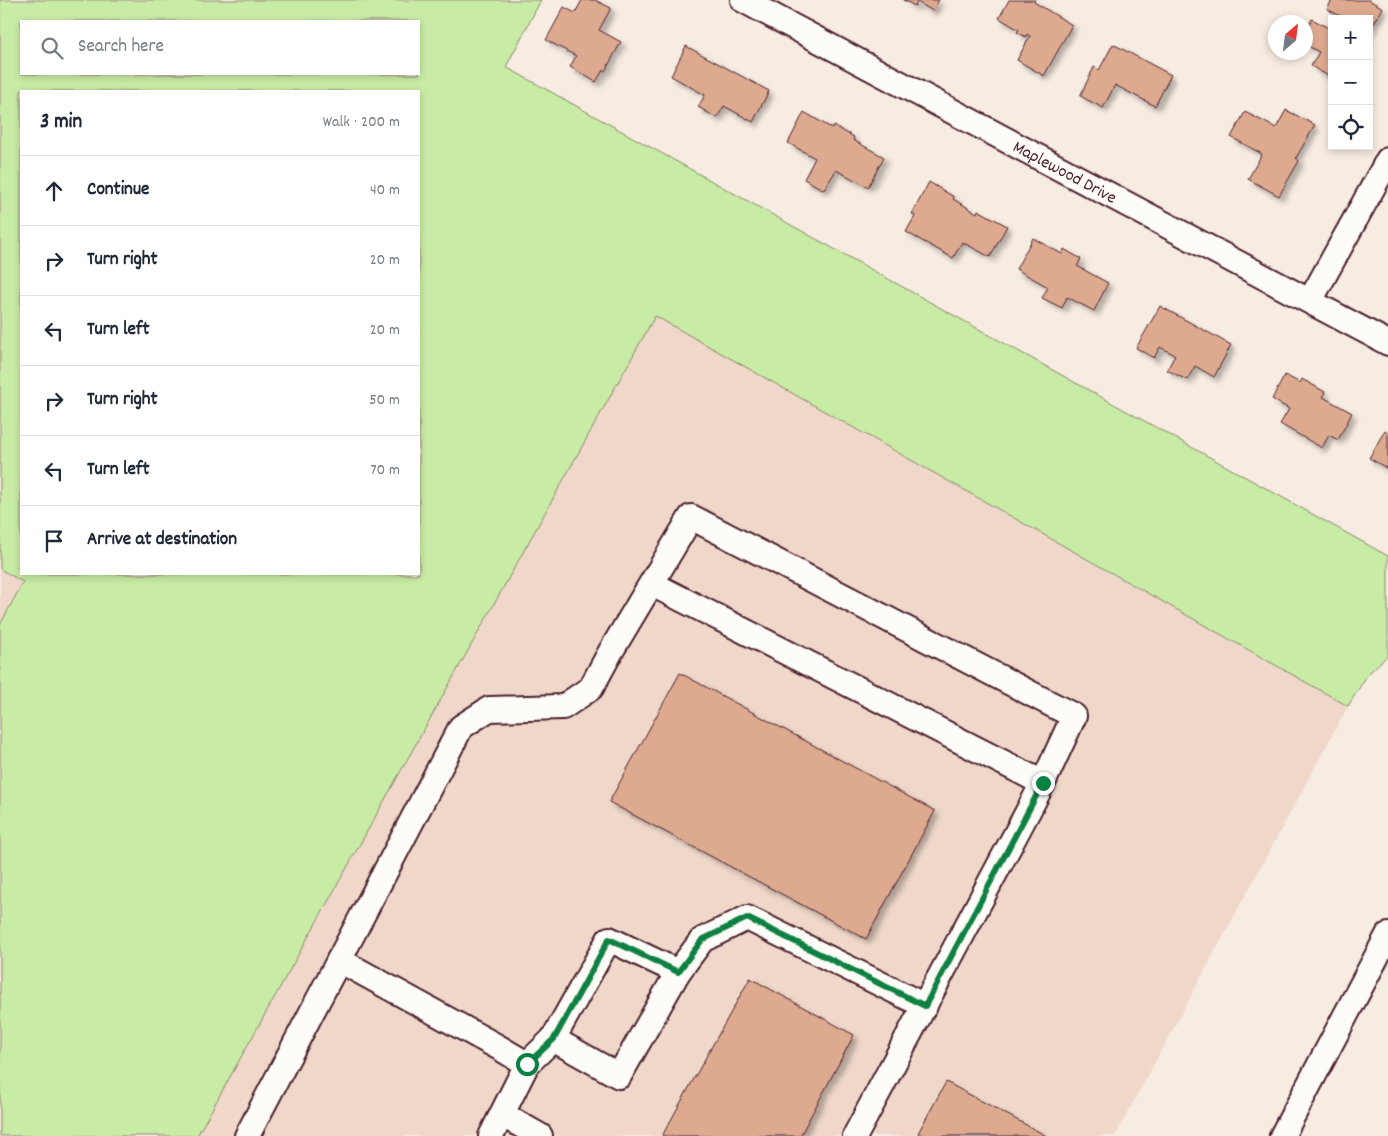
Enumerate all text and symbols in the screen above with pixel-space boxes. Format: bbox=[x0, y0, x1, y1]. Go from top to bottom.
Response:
north arrow bbox=[1268, 15, 1313, 60]
map controls bbox=[1328, 15, 1373, 150]
button: + bbox=[1328, 15, 1373, 60]
search box bbox=[20, 20, 420, 75]
icon: search bbox=[38, 34, 66, 62]
text: Search here bbox=[78, 34, 164, 61]
button: − bbox=[1328, 60, 1373, 105]
button: locate bbox=[1328, 105, 1373, 150]
text: 3 min bbox=[40, 108, 82, 138]
text: Walk · 200 m bbox=[323, 111, 400, 134]
street label: Maplewood Drive bbox=[1008, 136, 1121, 212]
icon: ahead bbox=[40, 177, 68, 205]
text: Continue bbox=[87, 177, 149, 204]
text: 40 m bbox=[370, 179, 400, 202]
icon: right bbox=[40, 247, 68, 275]
text: Turn right bbox=[87, 247, 158, 274]
text: 20 m bbox=[370, 249, 400, 272]
icon: left bbox=[40, 317, 68, 345]
text: Turn left bbox=[87, 317, 150, 344]
text: 20 m bbox=[370, 319, 400, 342]
icon: right bbox=[40, 387, 68, 415]
text: Turn right bbox=[87, 387, 158, 414]
text: 50 m bbox=[369, 389, 400, 412]
icon: left bbox=[40, 457, 68, 485]
text: Turn left bbox=[87, 457, 150, 484]
text: 70 m bbox=[370, 459, 400, 482]
icon: arrive bbox=[40, 527, 68, 555]
text: Arrive at destination bbox=[87, 527, 237, 554]
route end bbox=[1032, 772, 1055, 795]
route start bbox=[516, 1053, 539, 1076]

